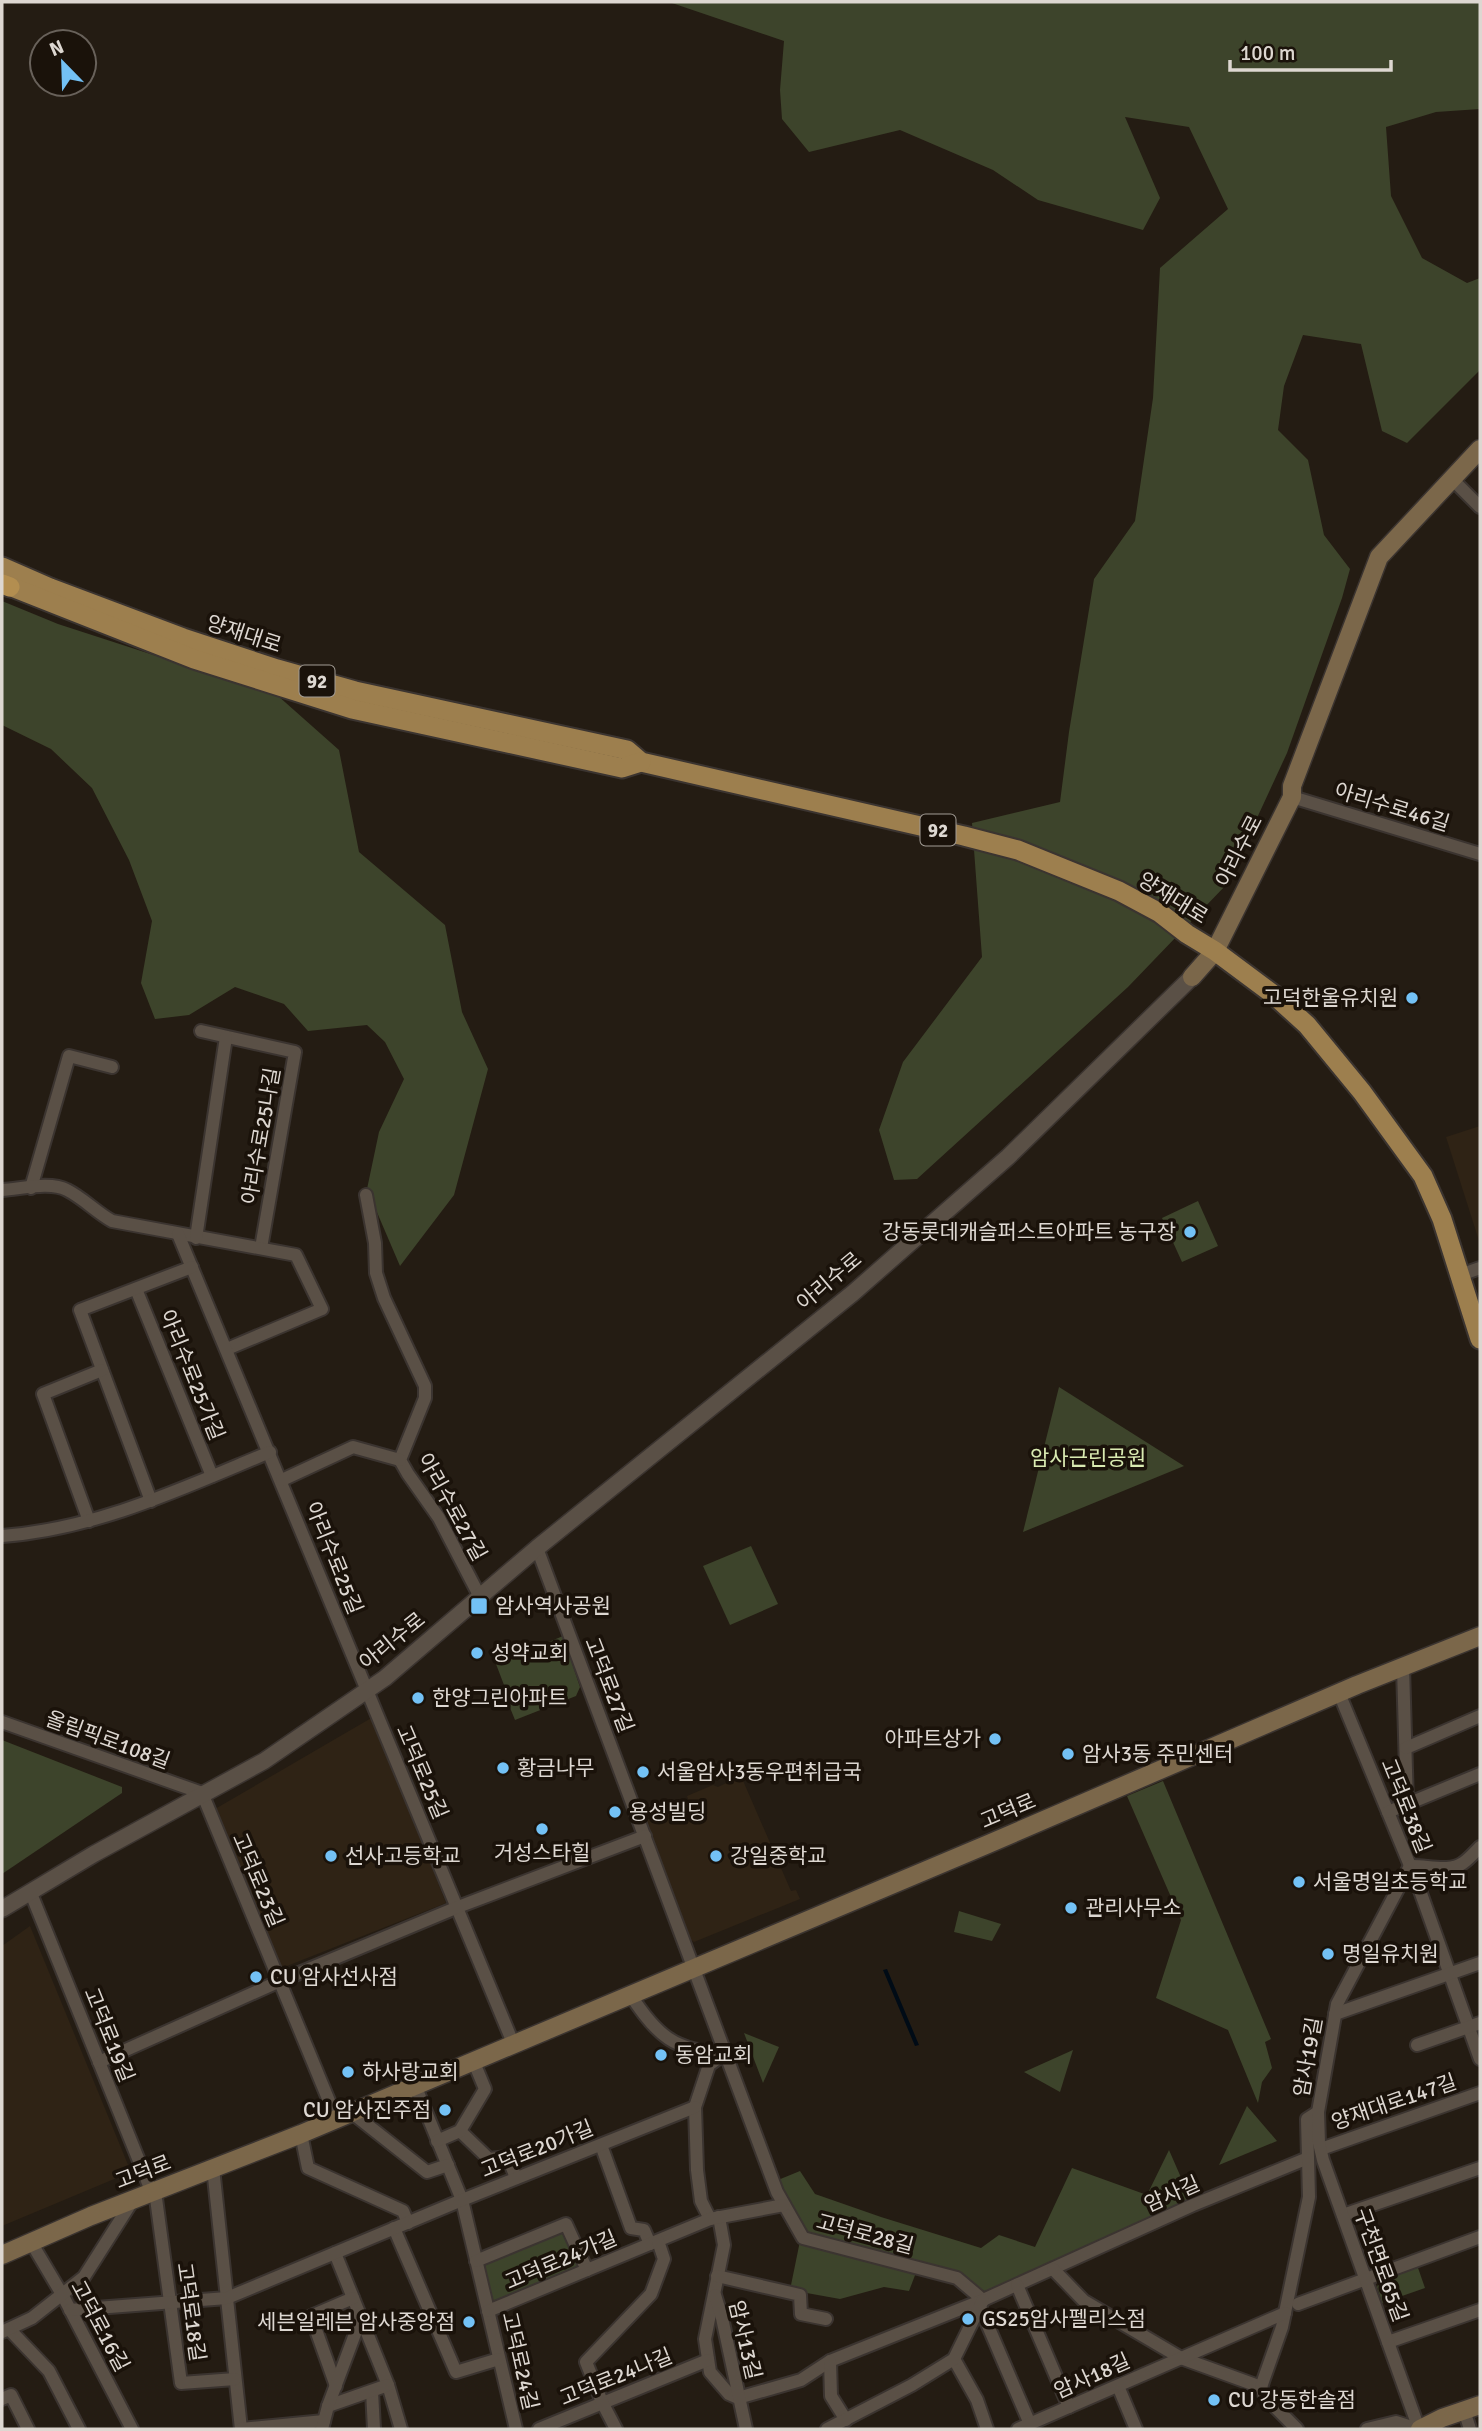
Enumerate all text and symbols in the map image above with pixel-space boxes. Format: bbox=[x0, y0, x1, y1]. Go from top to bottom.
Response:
north arrow bbox=[28, 28, 98, 98]
scale bar bbox=[1230, 28, 1391, 72]
text: N bbox=[46, 35, 68, 62]
text: 100 m bbox=[1240, 40, 1295, 66]
street label: 양재대로 bbox=[203, 610, 285, 658]
road number: 92 bbox=[300, 666, 334, 696]
street label: 아리수로46길 bbox=[1331, 777, 1453, 837]
street label: 아리수로 bbox=[1210, 811, 1268, 891]
road number: 92 bbox=[920, 814, 956, 846]
street label: 양재대로 bbox=[1133, 866, 1213, 930]
place label: 고덕한울유치원 bbox=[1263, 985, 1398, 1011]
marker: 고덕한울유치원 bbox=[1404, 990, 1420, 1006]
street label: 아리수로25나길 bbox=[236, 1065, 286, 1207]
place label: 강동롯데캐슬퍼스트아파트 농구장 bbox=[882, 1219, 1176, 1245]
marker: 강동롯데캐슬퍼스트아파트 농구장 bbox=[1182, 1224, 1198, 1240]
street label: 아리수로 bbox=[791, 1246, 867, 1316]
street label: 아리수로25가길 bbox=[154, 1306, 230, 1444]
park label: 암사근린공원 bbox=[1030, 1445, 1146, 1471]
street label: 아리수로27길 bbox=[412, 1449, 492, 1565]
street label: 아리수로25길 bbox=[300, 1498, 368, 1618]
place label: 암사역사공원 bbox=[495, 1593, 611, 1619]
marker: 암사역사공원 bbox=[469, 1596, 489, 1616]
street label: 아리수로 bbox=[354, 1607, 430, 1675]
street label: 고덕로27길 bbox=[579, 1634, 639, 1736]
place label: 성약교회 bbox=[491, 1640, 568, 1666]
marker: 성약교회 bbox=[469, 1645, 485, 1661]
place label: 한양그린아파트 bbox=[432, 1685, 567, 1711]
marker: 한양그린아파트 bbox=[410, 1690, 426, 1706]
street label: 올림픽로108길 bbox=[42, 1705, 174, 1775]
street label: 고덕로25길 bbox=[391, 1721, 453, 1823]
place label: 아파트상가 bbox=[884, 1726, 981, 1752]
marker: 아파트상가 bbox=[987, 1731, 1003, 1747]
place label: 암사3동 주민센터 bbox=[1082, 1741, 1233, 1767]
marker: 암사3동 주민센터 bbox=[1060, 1746, 1076, 1762]
place label: 황금나무 bbox=[517, 1755, 594, 1781]
street label: 고덕로38길 bbox=[1375, 1755, 1437, 1857]
place label: 서울암사3동우편취급국 bbox=[657, 1759, 862, 1785]
marker: 황금나무 bbox=[495, 1760, 511, 1776]
marker: 서울암사3동우편취급국 bbox=[635, 1764, 651, 1780]
street label: 고덕로 bbox=[976, 1788, 1040, 1834]
place label: 용성빌딩 bbox=[629, 1799, 706, 1825]
marker: 용성빌딩 bbox=[607, 1804, 623, 1820]
marker: 거성스타힐 bbox=[534, 1821, 550, 1837]
street label: 고덕로23길 bbox=[227, 1829, 289, 1931]
place label: 거성스타힐 bbox=[494, 1840, 590, 1866]
place label: 선사고등학교 bbox=[345, 1843, 461, 1869]
place label: 강일중학교 bbox=[730, 1843, 827, 1869]
marker: 선사고등학교 bbox=[323, 1848, 339, 1864]
marker: 강일중학교 bbox=[708, 1848, 724, 1864]
place label: 서울명일초등학교 bbox=[1313, 1869, 1468, 1895]
marker: 서울명일초등학교 bbox=[1291, 1874, 1307, 1890]
place label: 관리사무소 bbox=[1085, 1895, 1182, 1921]
marker: 관리사무소 bbox=[1063, 1900, 1079, 1916]
place label: 명일유치원 bbox=[1342, 1941, 1439, 1967]
marker: 명일유치원 bbox=[1320, 1946, 1336, 1962]
place label: CU 암사선사점 bbox=[270, 1964, 398, 1990]
marker: CU 암사선사점 bbox=[248, 1969, 264, 1985]
street label: 고덕로19길 bbox=[78, 1984, 140, 2086]
street label: 암사19길 bbox=[1288, 2015, 1328, 2099]
place label: 동암교회 bbox=[675, 2042, 752, 2068]
marker: 동암교회 bbox=[653, 2047, 669, 2063]
place label: 하사랑교회 bbox=[362, 2059, 459, 2085]
marker: 하사랑교회 bbox=[340, 2064, 356, 2080]
street label: 양재대로147길 bbox=[1328, 2068, 1460, 2136]
place label: CU 암사진주점 bbox=[303, 2097, 431, 2123]
marker: CU 암사진주점 bbox=[437, 2102, 453, 2118]
street label: 고덕로20가길 bbox=[477, 2115, 597, 2183]
street label: 고덕로 bbox=[111, 2149, 175, 2195]
street label: 암사길 bbox=[1140, 2170, 1204, 2218]
street label: 구천면로65길 bbox=[1348, 2205, 1414, 2325]
street label: 고덕로28길 bbox=[813, 2209, 917, 2259]
street label: 고덕로24가길 bbox=[501, 2225, 621, 2295]
street label: 고덕로18길 bbox=[171, 2261, 211, 2363]
street label: 고덕로16길 bbox=[65, 2276, 135, 2376]
street label: 암사13길 bbox=[723, 2298, 767, 2382]
place label: GS25암사펠리스점 bbox=[982, 2306, 1146, 2332]
place label: 세븐일레븐 암사중앙점 bbox=[257, 2309, 455, 2335]
street label: 고덕로24길 bbox=[496, 2309, 544, 2413]
marker: GS25암사펠리스점 bbox=[960, 2311, 976, 2327]
marker: 세븐일레븐 암사중앙점 bbox=[461, 2314, 477, 2330]
street label: 고덕로24나길 bbox=[556, 2343, 676, 2411]
street label: 암사18길 bbox=[1050, 2348, 1134, 2404]
place label: CU 강동한솔점 bbox=[1228, 2387, 1356, 2413]
marker: CU 강동한솔점 bbox=[1206, 2392, 1222, 2408]

